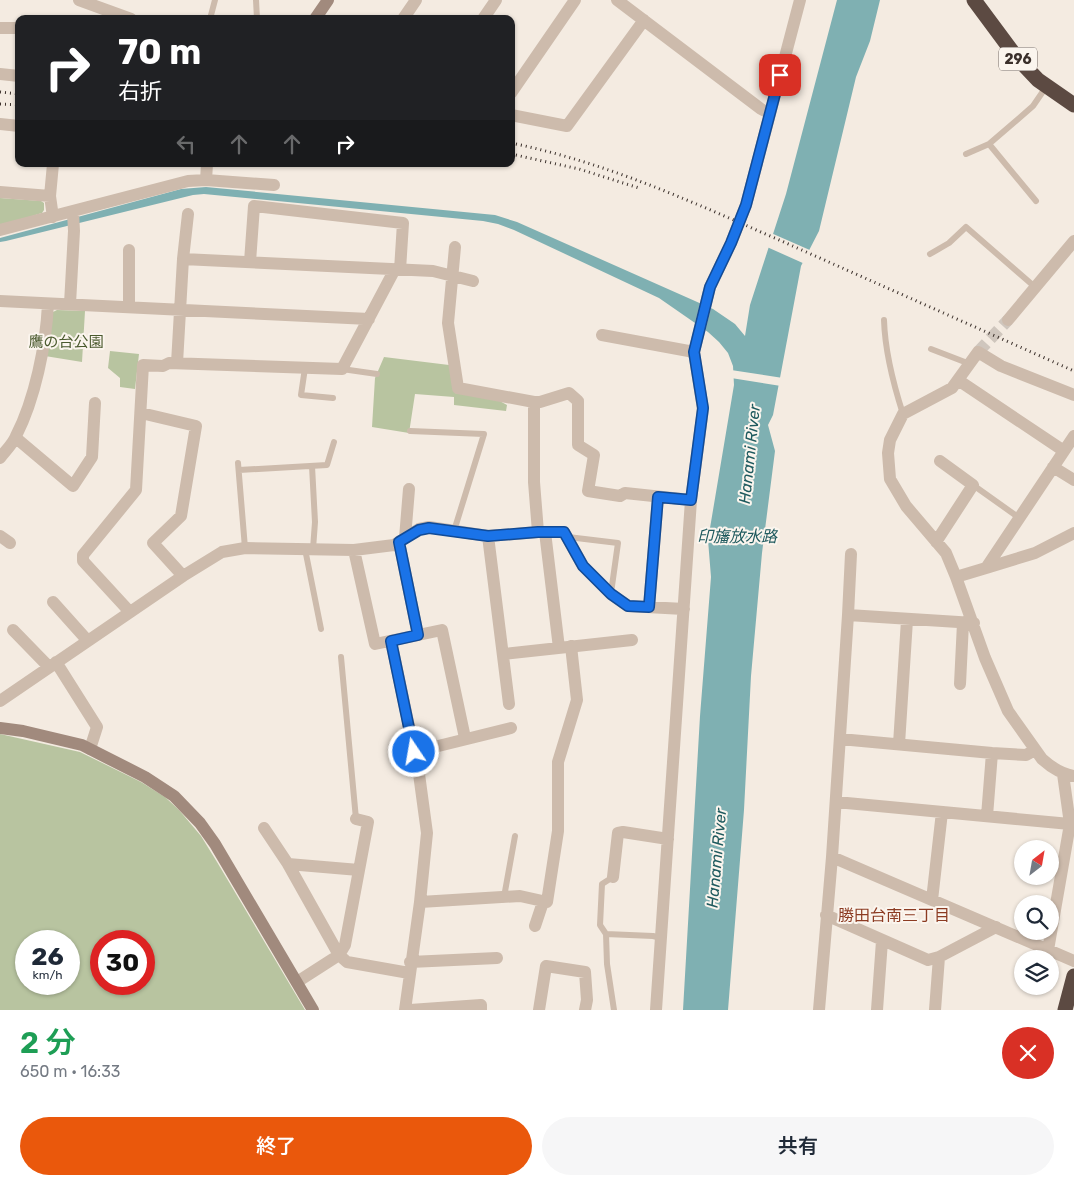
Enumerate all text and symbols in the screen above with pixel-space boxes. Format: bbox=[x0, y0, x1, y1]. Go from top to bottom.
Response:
text: 70 m bbox=[118, 31, 201, 73]
icon: right bbox=[35, 35, 100, 100]
road number: 296 bbox=[999, 48, 1037, 70]
pin bbox=[759, 54, 801, 96]
icon: arrive bbox=[766, 61, 794, 89]
text: 右折 bbox=[118, 78, 162, 105]
icon: left bbox=[172, 130, 200, 158]
icon: ahead bbox=[225, 130, 253, 158]
icon: ahead bbox=[278, 130, 306, 158]
icon: right bbox=[331, 130, 359, 158]
park label: 鷹の台公園 bbox=[28, 333, 104, 351]
water label: Hanami River bbox=[735, 402, 764, 505]
water label: 印旛放水路 bbox=[697, 527, 779, 546]
position arrow bbox=[387, 725, 439, 777]
water label: Hanami River bbox=[703, 807, 730, 909]
north arrow bbox=[1014, 840, 1059, 885]
map controls bbox=[1014, 840, 1059, 995]
button: search bbox=[1014, 895, 1059, 940]
district label: 勝田台南三丁目 bbox=[838, 906, 950, 925]
speed limit sign: 30 bbox=[90, 930, 155, 995]
text: 26 bbox=[31, 942, 64, 971]
button: layers bbox=[1014, 950, 1059, 995]
text: km/h bbox=[33, 968, 62, 982]
text: 2 分 bbox=[20, 1025, 76, 1061]
button: close bbox=[1002, 1027, 1054, 1079]
text: 650 m · 16:33 bbox=[20, 1062, 120, 1081]
button: 終了 bbox=[20, 1117, 532, 1175]
button: 共有 bbox=[542, 1117, 1054, 1175]

